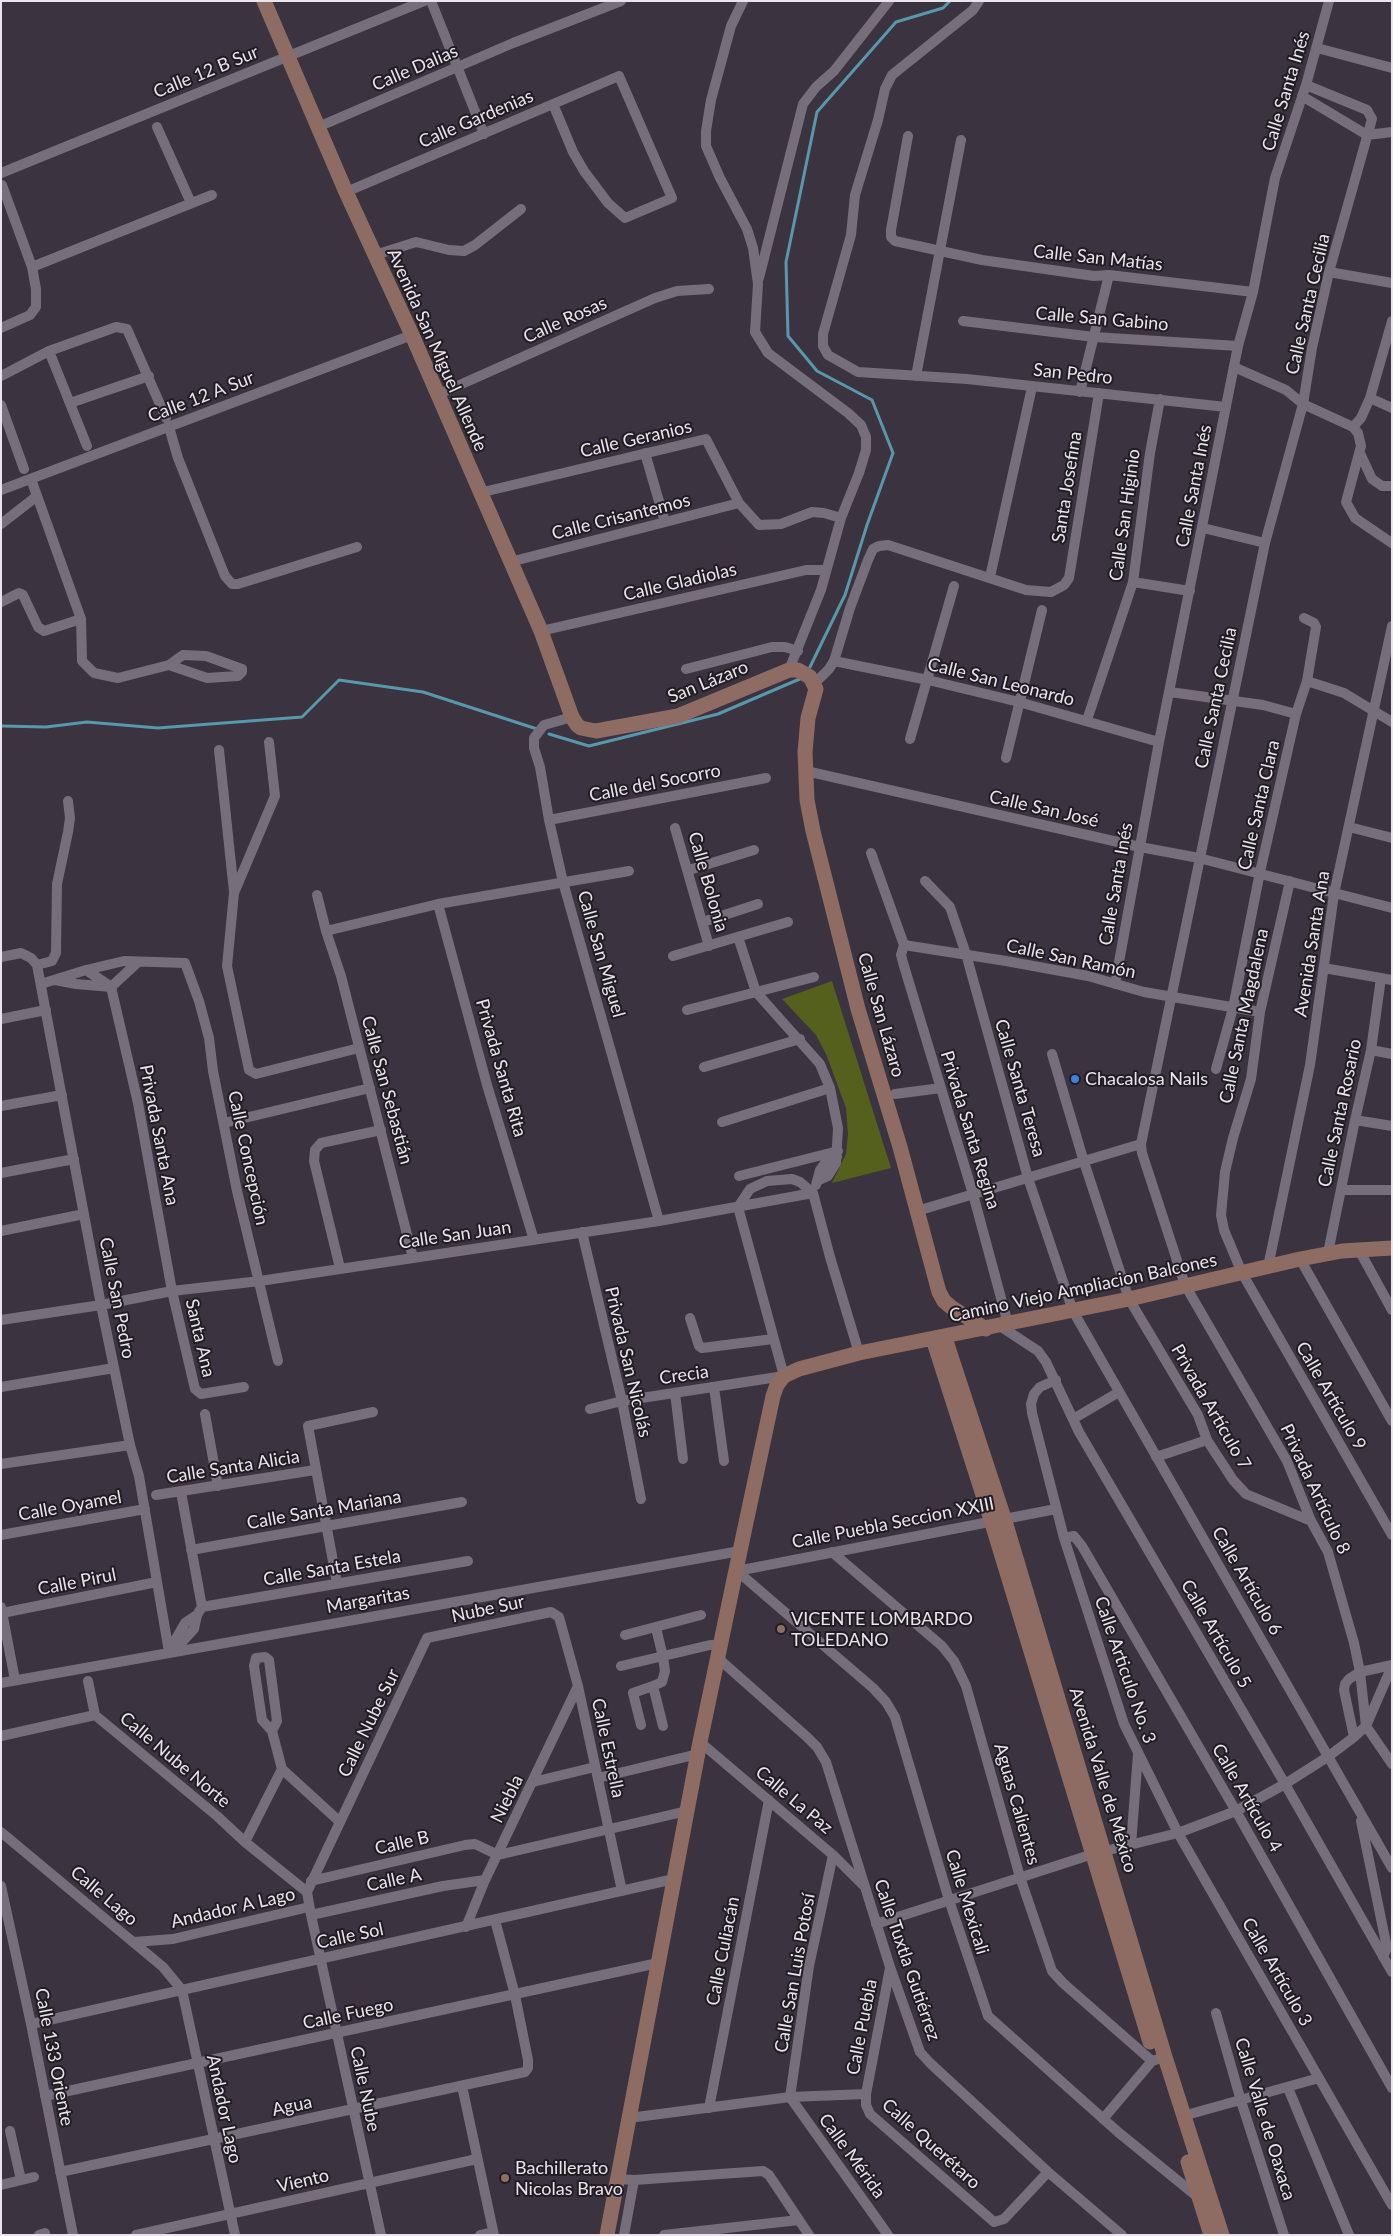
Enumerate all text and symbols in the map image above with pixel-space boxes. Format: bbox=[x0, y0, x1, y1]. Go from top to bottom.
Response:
street label: Calle Santa Inés bbox=[1257, 28, 1315, 154]
street label: Calle Dalias bbox=[369, 40, 461, 96]
street label: Calle 12 B Sur bbox=[150, 41, 262, 103]
street label: Calle Gardenias bbox=[415, 85, 537, 153]
street label: Calle Santa Cecilia bbox=[1281, 231, 1335, 377]
street label: Calle San Matías bbox=[1032, 240, 1164, 276]
street label: Avenida San Miguel Allende bbox=[382, 245, 492, 455]
street label: Calle Rosas bbox=[520, 292, 610, 348]
street label: Calle San Gabino bbox=[1035, 302, 1169, 336]
street label: San Pedro bbox=[1032, 359, 1114, 389]
street label: Calle 12 A Sur bbox=[145, 367, 257, 427]
street label: Calle Geranios bbox=[578, 416, 694, 462]
street label: Calle Santa Inés bbox=[1172, 423, 1216, 549]
street label: Santa Josefina bbox=[1048, 430, 1086, 544]
street label: Calle San Higinio bbox=[1105, 448, 1145, 582]
street label: Calle Crisantemos bbox=[550, 489, 692, 545]
street label: Calle Gladiolas bbox=[621, 558, 739, 606]
street label: Calle Santa Cecilia bbox=[1190, 625, 1242, 771]
street label: Calle San Leonardo bbox=[925, 653, 1077, 711]
street label: San Lázaro bbox=[665, 656, 751, 708]
street label: Calle Santa Clara bbox=[1234, 738, 1284, 872]
street label: Calle del Socorro bbox=[587, 760, 723, 806]
street label: Calle San José bbox=[987, 786, 1101, 832]
street label: Calle Santa Inés bbox=[1095, 821, 1137, 947]
street label: Calle Bolonia bbox=[683, 829, 733, 935]
street label: Avenida Santa Ana bbox=[1290, 869, 1334, 1019]
street label: Calle San Miguel bbox=[573, 888, 629, 1020]
street label: Calle Santa Magdalena bbox=[1215, 926, 1273, 1106]
street label: Calle San Ramón bbox=[1004, 935, 1138, 983]
street label: Calle San Lázaro bbox=[853, 950, 909, 1080]
street label: Privada Santa Rita bbox=[471, 997, 531, 1139]
street label: Calle San Sebastián bbox=[357, 1013, 417, 1167]
street label: Calle Santa Teresa bbox=[990, 1017, 1050, 1159]
street label: Calle Santa Rosario bbox=[1314, 1037, 1366, 1189]
street label: Privada Santa Regina bbox=[936, 1048, 1004, 1212]
street label: Privada Santa Ana bbox=[135, 1063, 183, 1207]
place label: Chacalosa Nails bbox=[1085, 1068, 1208, 1090]
marker: Chacalosa Nails bbox=[1069, 1073, 1081, 1085]
street label: Calle Concepción bbox=[223, 1089, 273, 1227]
street label: Calle San Juan bbox=[397, 1216, 513, 1254]
street label: Calle San Pedro bbox=[95, 1236, 139, 1360]
street label: Camino Viejo Ampliacion Balcones bbox=[947, 1249, 1219, 1327]
street label: Privada San Nicolás bbox=[600, 1285, 656, 1439]
street label: Santa Ana bbox=[181, 1297, 219, 1379]
street label: Calle Artículo 9 bbox=[1291, 1338, 1371, 1454]
street label: Privada Artículo 7 bbox=[1166, 1341, 1256, 1473]
street label: Crecia bbox=[658, 1361, 710, 1389]
street label: Privada Artículo 8 bbox=[1275, 1421, 1355, 1557]
street label: Calle Santa Alicia bbox=[165, 1446, 301, 1488]
street label: Calle Oyamel bbox=[17, 1486, 123, 1526]
street label: Calle Santa Mariana bbox=[245, 1486, 403, 1534]
street label: Calle Puebla Seccion XXIII bbox=[790, 1493, 996, 1553]
street label: Calle Artículo 6 bbox=[1207, 1523, 1287, 1639]
street label: Calle Santa Estela bbox=[262, 1545, 402, 1591]
street label: Calle Pirul bbox=[36, 1564, 118, 1600]
street label: Calle Artículo 5 bbox=[1176, 1576, 1256, 1692]
street label: Margaritas bbox=[325, 1582, 411, 1618]
street label: Nube Sur bbox=[450, 1591, 526, 1627]
street label: Calle Articulo No. 3 bbox=[1090, 1594, 1160, 1746]
place label: VICENTE LOMBARDO TOLEDANO bbox=[791, 1608, 973, 1650]
marker: VICENTE LOMBARDO TOLEDANO bbox=[775, 1623, 787, 1635]
street label: Calle Nube Sur bbox=[334, 1665, 404, 1781]
street label: Avenida Valle de México bbox=[1065, 1685, 1141, 1875]
street label: Calle Estrella bbox=[587, 1696, 629, 1800]
street label: Calle Nube Norte bbox=[115, 1708, 235, 1812]
street label: Calle Artículo 4 bbox=[1207, 1740, 1287, 1856]
street label: Aguas Calientes bbox=[989, 1741, 1045, 1867]
street label: Calle La Paz bbox=[751, 1762, 837, 1838]
street label: Niebla bbox=[486, 1771, 528, 1827]
street label: Calle B bbox=[373, 1826, 431, 1860]
street label: Calle Mexicali bbox=[941, 1847, 993, 1957]
street label: Calle Lago bbox=[66, 1862, 142, 1930]
street label: Calle A bbox=[364, 1864, 424, 1896]
street label: Calle Tuxtla Gutiérrez bbox=[869, 1876, 945, 2044]
street label: Andador A Lago bbox=[169, 1883, 297, 1933]
street label: Calle San Luis Potosí bbox=[770, 1892, 820, 2054]
street label: Calle Culiacán bbox=[702, 1895, 744, 2007]
street label: Calle Artículo 3 bbox=[1237, 1914, 1317, 2030]
street label: Calle Sol bbox=[315, 1918, 385, 1954]
street label: Calle Puebla bbox=[842, 1977, 882, 2077]
street label: Calle 133 Oriente bbox=[30, 1986, 78, 2128]
street label: Calle Fuego bbox=[301, 1994, 395, 2034]
street label: Calle Valle de Oaxaca bbox=[1230, 2035, 1300, 2203]
street label: Calle Nube bbox=[345, 2044, 385, 2134]
street label: Andador Lago bbox=[202, 2053, 246, 2165]
street label: Agua bbox=[270, 2091, 314, 2121]
street label: Calle Querétaro bbox=[877, 2094, 985, 2194]
street label: Calle Mérida bbox=[814, 2109, 890, 2203]
place label: Bachillerato Nicolas Bravo bbox=[515, 2157, 623, 2200]
street label: Viento bbox=[275, 2165, 331, 2197]
marker: Bachillerato Nicolas Bravo bbox=[499, 2172, 511, 2184]

